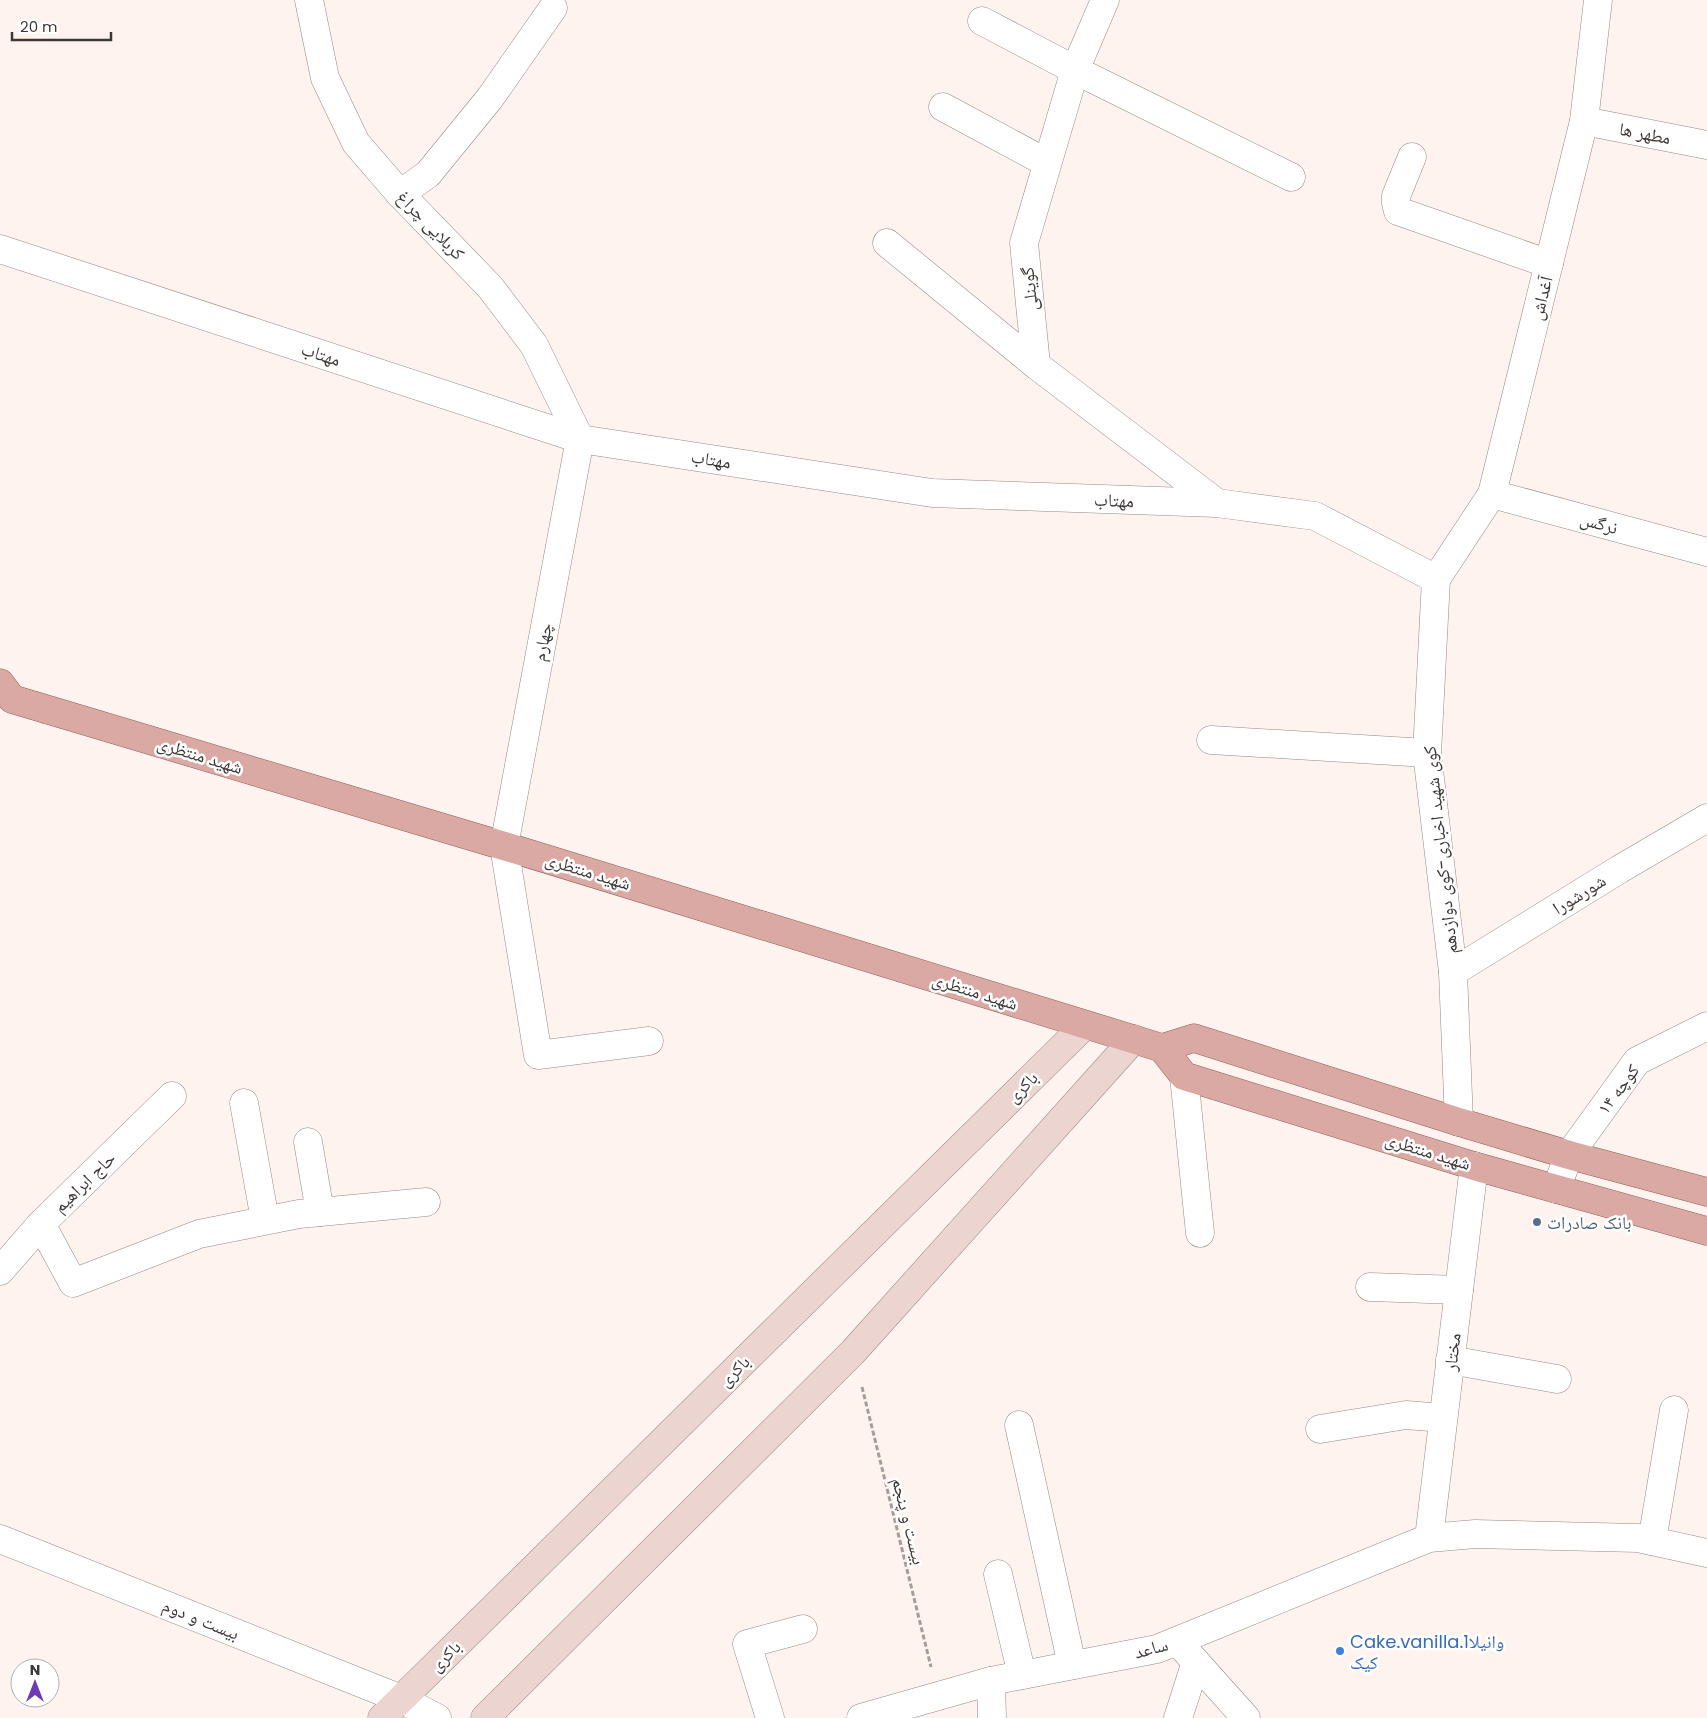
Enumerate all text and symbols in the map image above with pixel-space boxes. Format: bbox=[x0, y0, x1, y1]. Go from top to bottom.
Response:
scale bar bbox=[12, 10, 111, 42]
text: 20 m bbox=[20, 16, 58, 37]
street label: مطهر ها bbox=[1617, 116, 1673, 150]
street label: کربلایی چراغ bbox=[391, 185, 471, 266]
street label: گوینلی bbox=[1014, 265, 1044, 312]
street label: آغداش bbox=[1523, 273, 1559, 323]
street label: مهتاب bbox=[298, 336, 344, 372]
street label: مهتاب bbox=[689, 444, 733, 474]
street label: مهتاب bbox=[1094, 487, 1134, 513]
street label: نرگس bbox=[1577, 506, 1621, 540]
street label: چهارم bbox=[526, 621, 558, 663]
street label: شهید منتظری bbox=[154, 730, 246, 780]
street label: کوی شهید اخباری-کوی دوازدهم bbox=[1417, 744, 1463, 955]
street label: شهید منتظری bbox=[542, 846, 634, 896]
street label: شورشورا bbox=[1547, 868, 1611, 920]
street label: شهید منتظری bbox=[929, 966, 1021, 1016]
street label: کوچه ۱۴ bbox=[1591, 1059, 1645, 1119]
street label: باکری bbox=[1001, 1066, 1043, 1108]
street label: شهید منتظری bbox=[1382, 1126, 1474, 1176]
street label: حاج ابراهیم bbox=[47, 1146, 121, 1218]
place label: بانک صادرات bbox=[1547, 1210, 1632, 1235]
marker: بانک صادرات bbox=[1531, 1216, 1543, 1228]
street label: مختار bbox=[1437, 1332, 1467, 1373]
street label: باکری bbox=[713, 1350, 755, 1392]
street label: بیست و پنجم bbox=[886, 1475, 932, 1567]
street label: بیست و دوم bbox=[159, 1592, 243, 1646]
place label: Cake.vanilla.1وانیلا کیک bbox=[1350, 1629, 1504, 1675]
street label: ساعد bbox=[1131, 1632, 1171, 1664]
street label: باکری bbox=[424, 1635, 466, 1677]
marker: Cake.vanilla.1وانیلا کیک bbox=[1334, 1645, 1346, 1657]
north arrow bbox=[10, 1658, 60, 1708]
text: N bbox=[30, 1660, 40, 1680]

